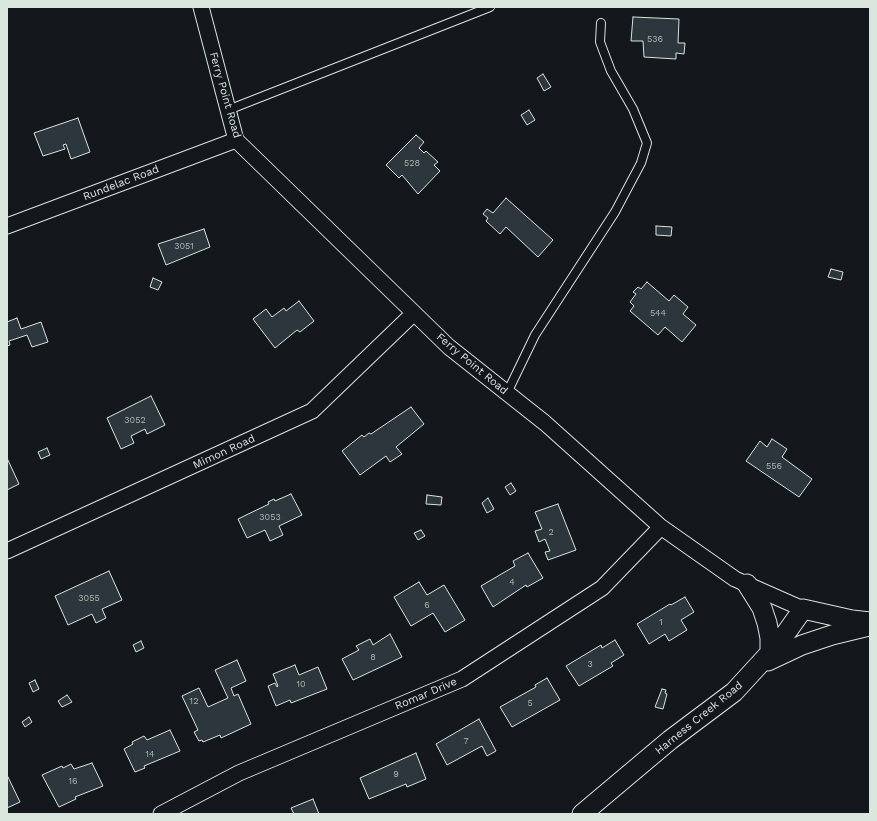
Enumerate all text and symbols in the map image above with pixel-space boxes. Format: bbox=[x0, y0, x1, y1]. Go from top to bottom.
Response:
house number: 536 bbox=[647, 34, 663, 44]
street label: Ferry Point Road bbox=[206, 50, 244, 140]
house number: 528 bbox=[404, 158, 420, 168]
street label: Rundelac Road bbox=[81, 162, 161, 204]
house number: 3051 bbox=[174, 241, 194, 251]
house number: 544 bbox=[650, 308, 666, 318]
street label: Ferry Point Road bbox=[434, 330, 510, 398]
house number: 3052 bbox=[124, 415, 146, 425]
street label: Mimon Road bbox=[191, 432, 257, 472]
house number: 556 bbox=[766, 461, 782, 471]
house number: 3053 bbox=[259, 512, 281, 522]
house number: 2 bbox=[548, 527, 554, 537]
house number: 4 bbox=[509, 577, 515, 587]
house number: 3055 bbox=[78, 593, 100, 603]
house number: 6 bbox=[424, 600, 430, 610]
house number: 1 bbox=[659, 617, 663, 627]
house number: 8 bbox=[370, 652, 376, 662]
house number: 3 bbox=[587, 659, 593, 669]
street label: Romar Drive bbox=[393, 675, 459, 713]
house number: 10 bbox=[296, 679, 306, 689]
street label: Harness Creek Road bbox=[653, 679, 745, 757]
house number: 12 bbox=[190, 696, 198, 706]
house number: 5 bbox=[527, 698, 533, 708]
house number: 7 bbox=[463, 736, 469, 746]
house number: 14 bbox=[145, 749, 155, 759]
house number: 9 bbox=[393, 769, 399, 779]
house number: 16 bbox=[69, 776, 77, 786]

